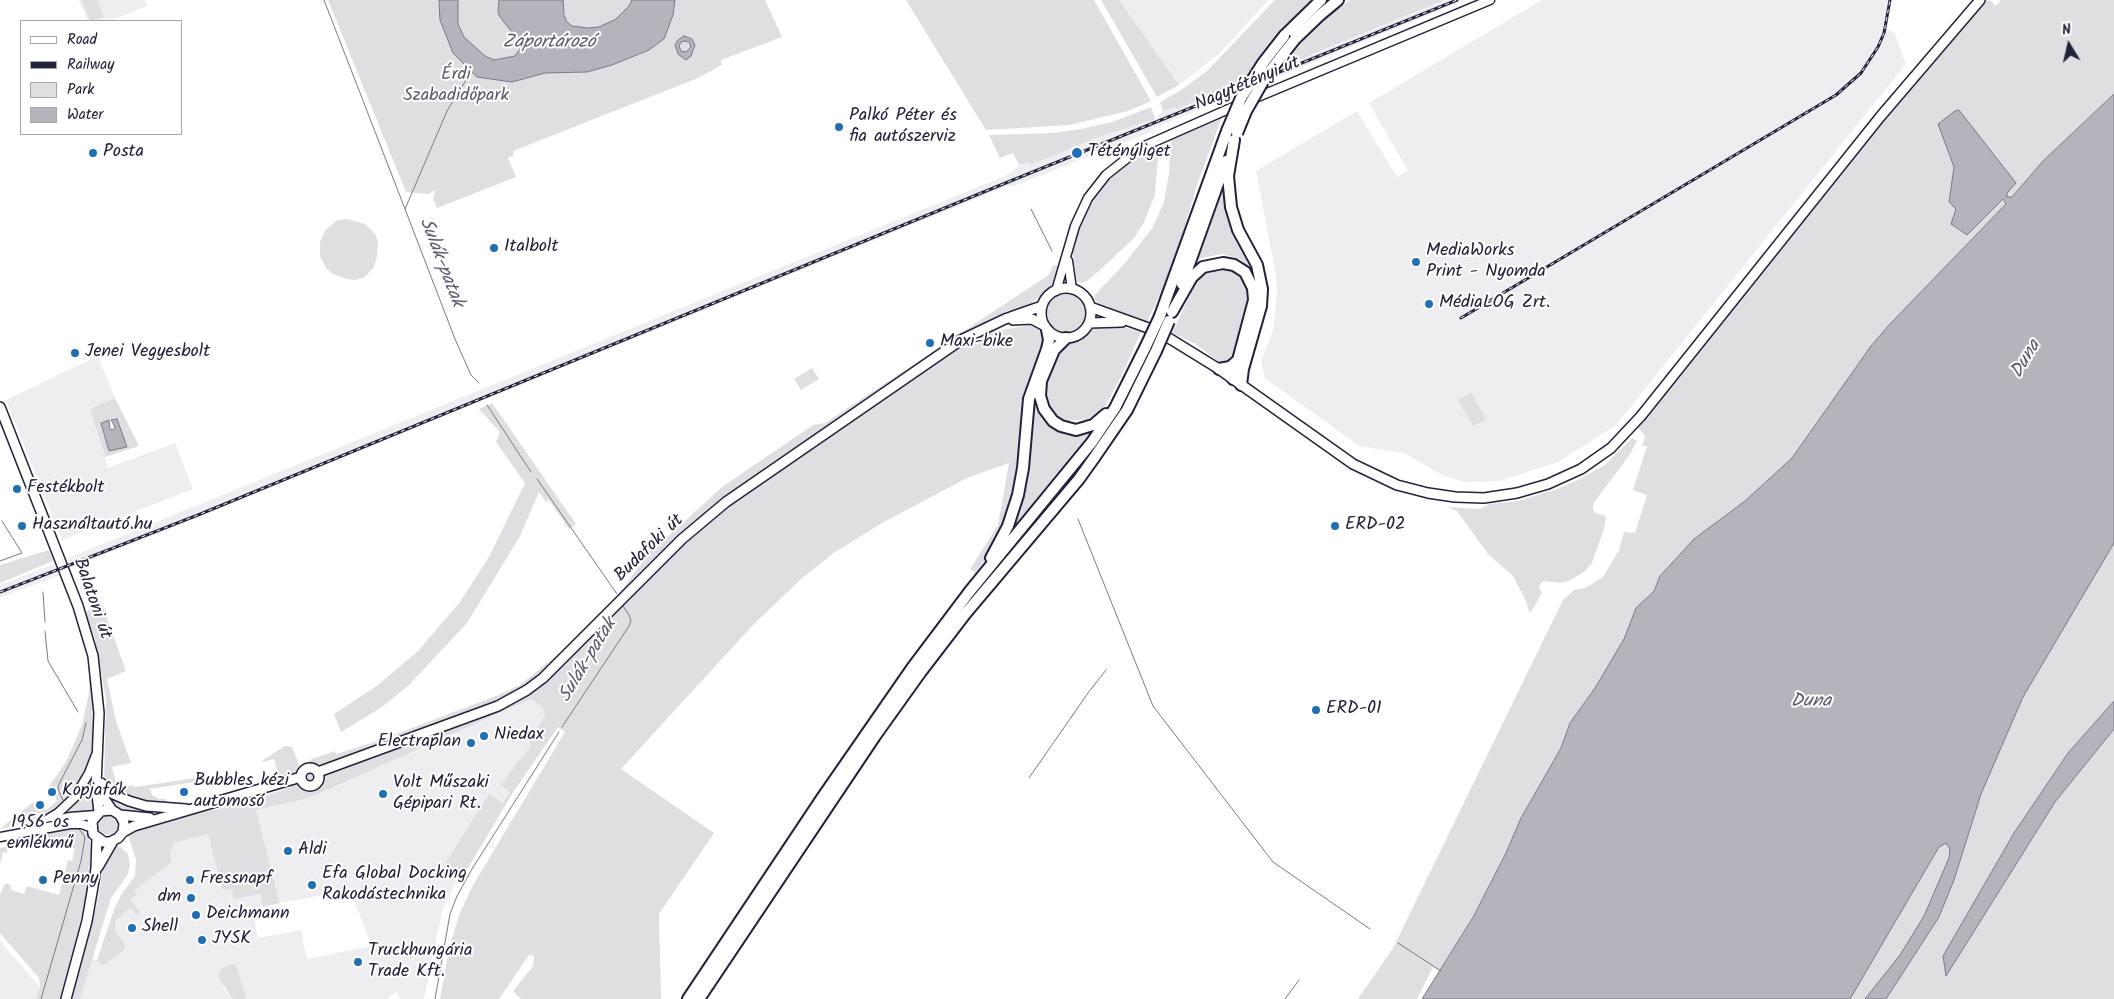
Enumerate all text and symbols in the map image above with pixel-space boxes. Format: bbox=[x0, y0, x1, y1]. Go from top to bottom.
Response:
text: N bbox=[2061, 19, 2073, 42]
legend bbox=[20, 20, 182, 135]
north arrow bbox=[2044, 20, 2094, 70]
text: Road bbox=[67, 28, 97, 52]
water label: Záportározó bbox=[503, 33, 595, 55]
text: Railway bbox=[67, 53, 114, 77]
street label: Nagytétényi út bbox=[1192, 53, 1304, 117]
park label: Érdi Szabadidőpark bbox=[403, 65, 509, 108]
text: Park bbox=[67, 78, 94, 102]
text: Water bbox=[67, 103, 103, 127]
place label: Palkó Péter és fia autószerviz bbox=[849, 106, 957, 148]
marker: Palkó Péter és fia autószerviz bbox=[833, 121, 845, 133]
place label: Posta bbox=[103, 142, 144, 164]
place label: Tétényliget bbox=[1088, 142, 1171, 164]
marker: Tétényliget bbox=[1070, 146, 1084, 160]
marker: Posta bbox=[87, 147, 99, 159]
water label: Sulák-patak bbox=[413, 215, 467, 311]
place label: Italbolt bbox=[504, 237, 558, 259]
place label: MediaWorks Print - Nyomda bbox=[1426, 241, 1546, 284]
marker: Italbolt bbox=[488, 242, 500, 254]
marker: MediaWorks Print - Nyomda bbox=[1410, 256, 1422, 268]
place label: MédiaLOG Zrt. bbox=[1439, 293, 1550, 315]
marker: MédiaLOG Zrt. bbox=[1423, 298, 1435, 310]
place label: Maxi-bike bbox=[940, 332, 1013, 354]
marker: Maxi-bike bbox=[924, 337, 936, 349]
water label: Duna bbox=[2007, 337, 2047, 383]
place label: Jenei Vegyesbolt bbox=[85, 342, 210, 364]
marker: Jenei Vegyesbolt bbox=[69, 347, 81, 359]
place label: Festékbolt bbox=[27, 478, 104, 500]
marker: Festékbolt bbox=[11, 483, 23, 495]
street label: Budafoki út bbox=[611, 511, 689, 587]
place label: Használtautó.hu bbox=[32, 515, 152, 537]
place label: ERD-02 bbox=[1345, 515, 1405, 537]
marker: Használtautó.hu bbox=[16, 520, 28, 532]
marker: ERD-02 bbox=[1329, 520, 1341, 532]
street label: Balatoni út bbox=[67, 556, 115, 642]
water label: Sulák-patak bbox=[555, 615, 623, 707]
water label: Duna bbox=[1791, 692, 1831, 714]
place label: ERD-01 bbox=[1326, 699, 1382, 721]
marker: ERD-01 bbox=[1310, 704, 1322, 716]
place label: Niedax bbox=[494, 725, 544, 747]
marker: Niedax bbox=[478, 730, 490, 742]
place label: Electraplan bbox=[378, 732, 461, 754]
marker: Electraplan bbox=[465, 737, 477, 749]
place label: Bubbles kézi automosó bbox=[194, 771, 289, 814]
place label: Volt Műszaki Gépipari Rt. bbox=[393, 773, 489, 816]
place label: Kopjafák bbox=[62, 781, 126, 803]
marker: Kopjafák bbox=[46, 786, 58, 798]
marker: Bubbles kézi automosó bbox=[178, 786, 190, 798]
marker: Volt Műszaki Gépipari Rt. bbox=[377, 788, 389, 800]
marker: 1956-os emlékmű bbox=[34, 799, 46, 811]
place label: 1956-os emlékmű bbox=[7, 813, 73, 856]
place label: Aldi bbox=[298, 840, 327, 862]
marker: Aldi bbox=[282, 845, 294, 857]
place label: Efa Global Docking Rakodástechnika bbox=[322, 864, 467, 906]
place label: Penny bbox=[53, 869, 99, 891]
place label: Fressnapf bbox=[200, 869, 272, 891]
marker: Penny bbox=[37, 874, 49, 886]
marker: Fressnapf bbox=[184, 874, 196, 886]
marker: Efa Global Docking Rakodástechnika bbox=[306, 879, 318, 891]
place label: dm bbox=[158, 887, 181, 909]
marker: dm bbox=[185, 892, 197, 904]
place label: Deichmann bbox=[206, 904, 290, 926]
marker: Deichmann bbox=[190, 909, 202, 921]
place label: Shell bbox=[142, 917, 178, 939]
marker: Shell bbox=[126, 922, 138, 934]
place label: JYSK bbox=[212, 929, 251, 951]
marker: JYSK bbox=[196, 934, 208, 946]
place label: Truckhungária Trade Kft. bbox=[368, 941, 472, 984]
marker: Truckhungária Trade Kft. bbox=[352, 956, 364, 968]

